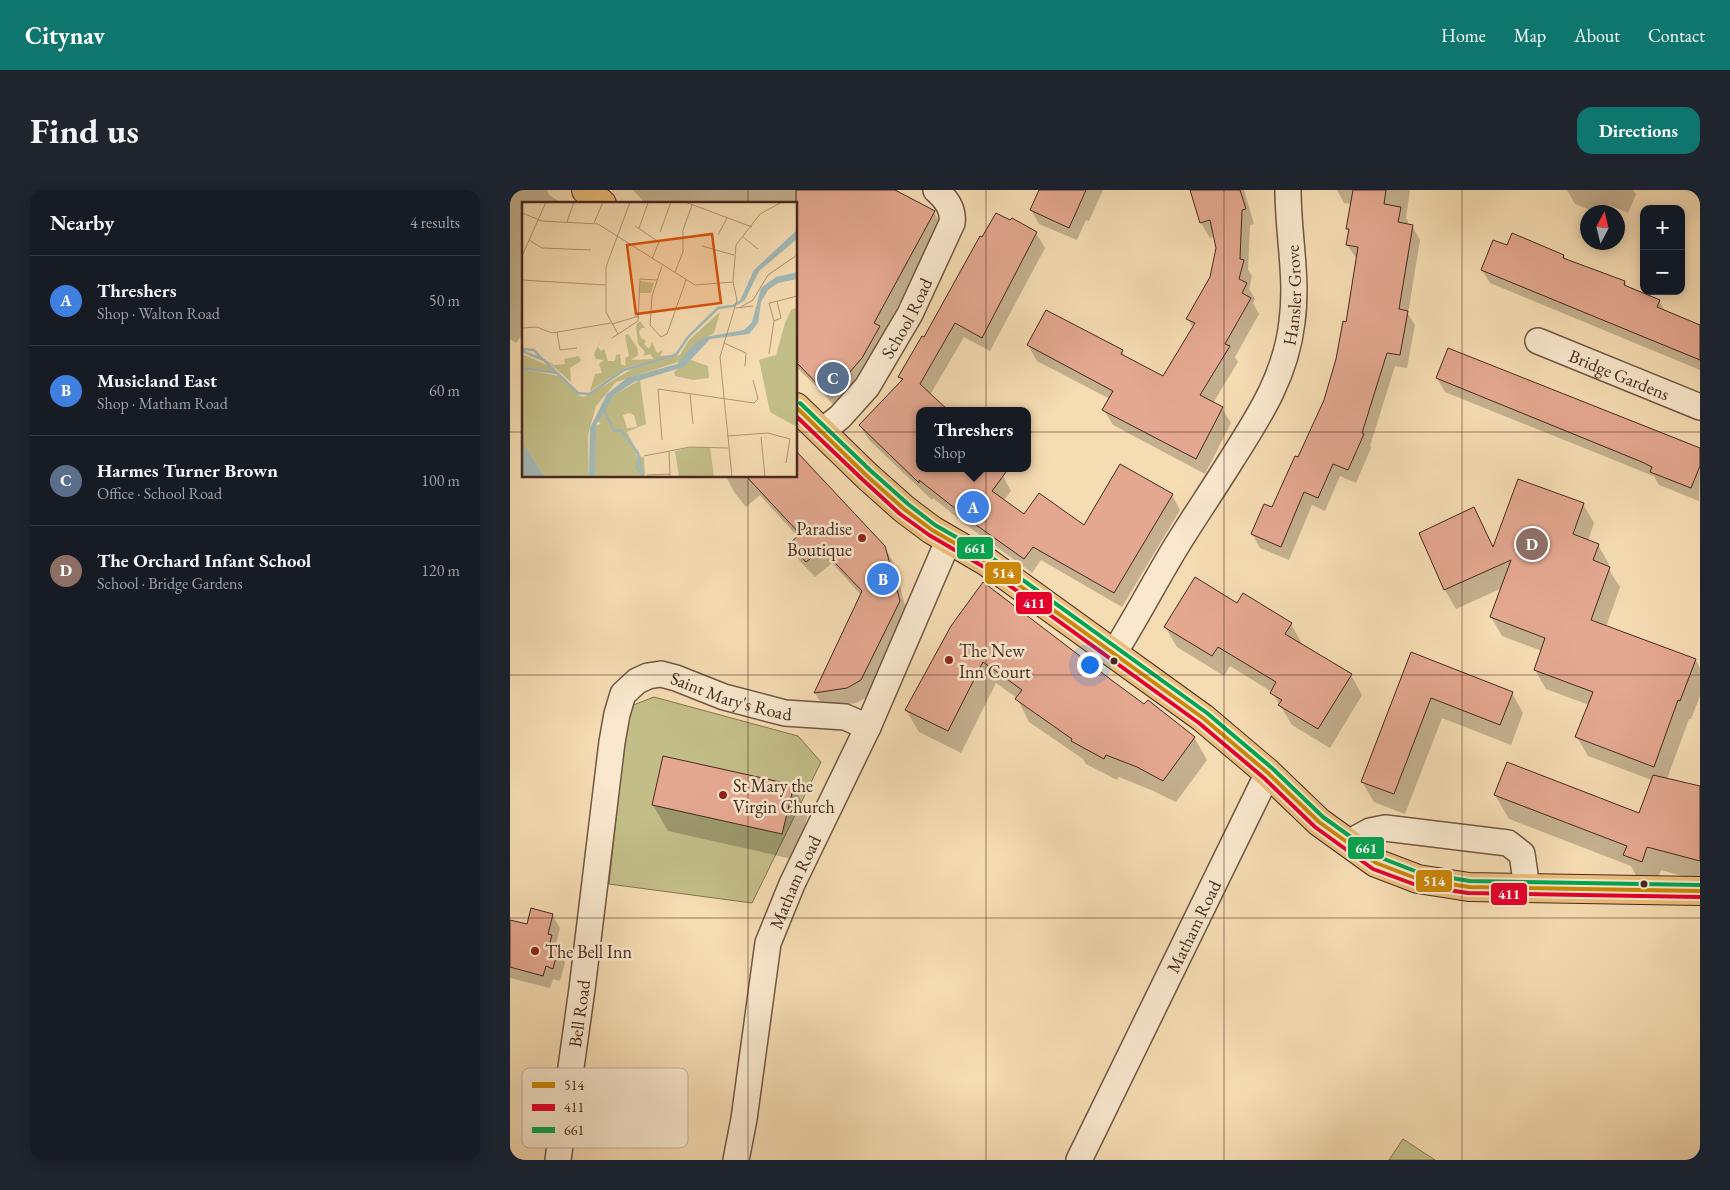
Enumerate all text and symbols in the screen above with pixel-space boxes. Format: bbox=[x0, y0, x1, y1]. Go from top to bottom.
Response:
text: Citynav bbox=[25, 20, 105, 51]
text: Home bbox=[1441, 24, 1486, 47]
text: Map bbox=[1514, 24, 1546, 47]
text: About bbox=[1574, 24, 1620, 47]
text: Contact bbox=[1648, 24, 1705, 47]
button: Directions bbox=[1577, 107, 1700, 154]
text: Find us bbox=[30, 108, 139, 153]
inset map bbox=[522, 202, 798, 478]
north arrow bbox=[1580, 205, 1625, 250]
map controls bbox=[1640, 205, 1685, 295]
button: + bbox=[1640, 205, 1685, 250]
text: Nearby bbox=[50, 209, 114, 236]
text: 4 results bbox=[410, 212, 460, 233]
street label: Hansler Grove bbox=[1277, 244, 1305, 347]
button: − bbox=[1640, 250, 1685, 295]
street label: School Road bbox=[875, 273, 937, 362]
text: Threshers bbox=[97, 278, 176, 303]
text: A bbox=[60, 290, 72, 311]
text: 50 m bbox=[429, 290, 460, 311]
text: Shop · Walton Road bbox=[97, 303, 220, 324]
street label: Bridge Gardens bbox=[1566, 343, 1673, 405]
pin: C bbox=[817, 359, 849, 397]
text: Musicland East bbox=[97, 368, 217, 393]
text: B bbox=[61, 380, 71, 401]
text: 60 m bbox=[429, 380, 460, 401]
text: Shop · Matham Road bbox=[97, 393, 228, 414]
popup bbox=[916, 407, 1031, 472]
text: Threshers bbox=[934, 417, 1013, 442]
text: Shop bbox=[934, 442, 966, 463]
text: Harmes Turner Brown bbox=[97, 458, 278, 483]
text: C bbox=[60, 470, 72, 491]
text: 100 m bbox=[421, 470, 460, 491]
text: Office · School Road bbox=[97, 483, 222, 504]
pin: A bbox=[957, 488, 989, 526]
place label: Paradise Boutique bbox=[787, 517, 852, 561]
pin: D bbox=[1516, 525, 1548, 563]
marker: Paradise Boutique bbox=[856, 532, 868, 544]
line badge: 661 bbox=[956, 536, 994, 560]
text: 661 bbox=[964, 539, 986, 557]
text: The Orchard Infant School bbox=[97, 548, 311, 573]
text: D bbox=[60, 560, 72, 581]
text: 120 m bbox=[421, 560, 460, 581]
pin: B bbox=[867, 560, 899, 598]
line badge: 514 bbox=[984, 561, 1022, 585]
text: 514 bbox=[992, 564, 1015, 582]
text: School · Bridge Gardens bbox=[97, 573, 243, 594]
line badge: 411 bbox=[1015, 591, 1053, 615]
text: 411 bbox=[1023, 594, 1045, 612]
place label: The New Inn Court bbox=[959, 639, 1031, 683]
your location bbox=[1077, 652, 1103, 678]
marker: The New Inn Court bbox=[943, 654, 955, 666]
unlabelled marker bbox=[1109, 656, 1119, 666]
street label: Saint Mary's Road bbox=[668, 666, 794, 725]
place label: St Mary the Virgin Church bbox=[733, 774, 835, 818]
marker: St Mary the Virgin Church bbox=[717, 789, 729, 801]
street label: Matham Road bbox=[764, 830, 826, 932]
line badge: 661 bbox=[1347, 836, 1385, 860]
text: 661 bbox=[1355, 839, 1377, 857]
line badge: 514 bbox=[1415, 869, 1453, 893]
text: 514 bbox=[1423, 872, 1446, 890]
street label: Matham Road bbox=[1161, 875, 1226, 977]
unlabelled marker bbox=[1639, 879, 1649, 889]
line badge: 411 bbox=[1490, 882, 1528, 906]
text: 411 bbox=[1498, 885, 1520, 903]
place label: The Bell Inn bbox=[545, 940, 632, 963]
marker: The Bell Inn bbox=[529, 945, 541, 957]
street label: Bell Road bbox=[562, 978, 595, 1048]
legend bbox=[522, 1068, 688, 1148]
text: 514 bbox=[564, 1076, 584, 1094]
text: 411 bbox=[564, 1098, 584, 1116]
text: 661 bbox=[564, 1121, 584, 1139]

